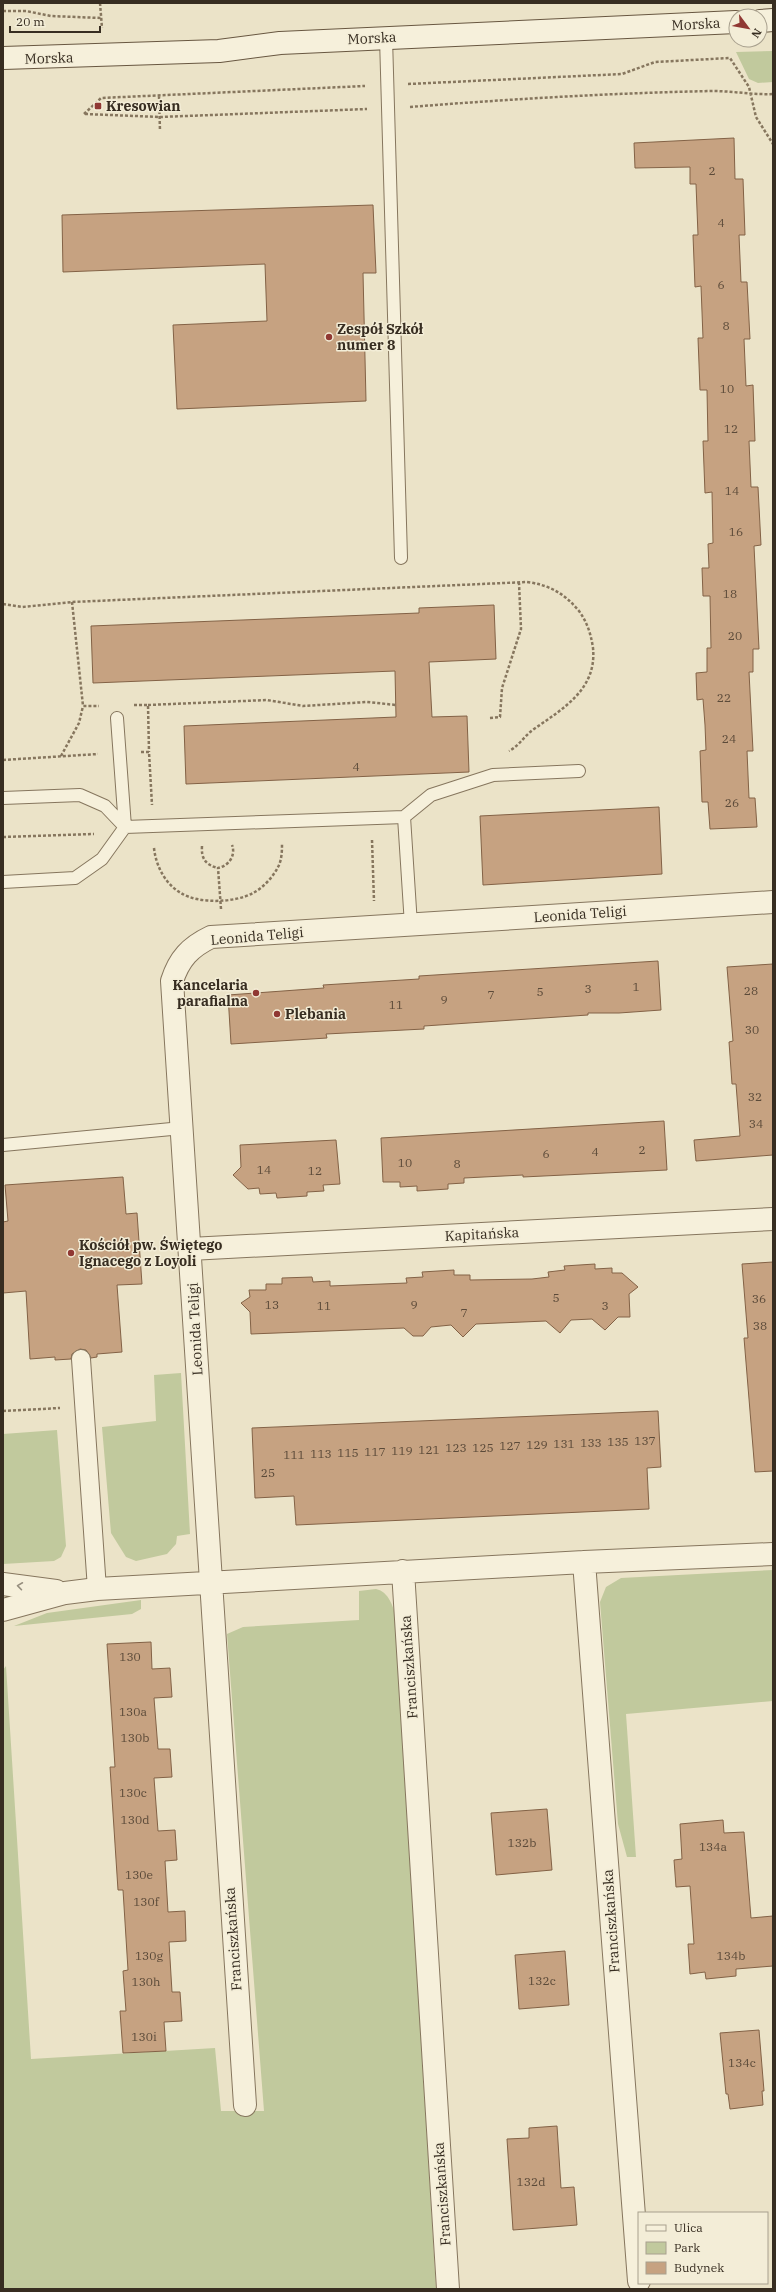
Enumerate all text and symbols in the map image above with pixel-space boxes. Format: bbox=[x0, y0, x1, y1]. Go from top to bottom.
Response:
scale bar bbox=[10, 8, 100, 34]
north arrow bbox=[728, 8, 768, 48]
text: 20 m bbox=[16, 14, 45, 29]
street label: Morska bbox=[671, 14, 721, 34]
text: N bbox=[748, 26, 765, 41]
street label: Morska bbox=[347, 28, 397, 48]
street label: Morska bbox=[24, 48, 74, 68]
place label: Kresowian bbox=[106, 97, 180, 115]
marker: Kresowian bbox=[93, 101, 103, 111]
house number: 2 bbox=[708, 163, 716, 178]
house number: 4 bbox=[717, 215, 725, 230]
house number: 6 bbox=[717, 277, 725, 292]
house number: 8 bbox=[722, 318, 730, 333]
place label: Zespół Szkół numer 8 bbox=[337, 320, 424, 354]
marker: Zespół Szkół numer 8 bbox=[324, 332, 334, 342]
house number: 10 bbox=[720, 381, 734, 396]
house number: 12 bbox=[724, 421, 738, 436]
house number: 14 bbox=[725, 483, 739, 498]
house number: 16 bbox=[729, 524, 743, 539]
house number: 18 bbox=[723, 586, 737, 601]
house number: 20 bbox=[728, 628, 742, 643]
house number: 22 bbox=[717, 690, 731, 705]
house number: 24 bbox=[722, 731, 736, 746]
house number: 4 bbox=[352, 759, 360, 774]
house number: 26 bbox=[725, 795, 739, 810]
street label: Leonida Teligi bbox=[533, 902, 627, 926]
street label: Leonida Teligi bbox=[210, 923, 304, 949]
place label: Kancelaria parafialna bbox=[173, 976, 248, 1010]
house number: 1 bbox=[632, 979, 640, 994]
house number: 3 bbox=[584, 981, 592, 996]
house number: 28 bbox=[744, 983, 758, 998]
house number: 5 bbox=[536, 984, 544, 999]
house number: 7 bbox=[487, 987, 495, 1002]
marker: Kancelaria parafialna bbox=[251, 988, 261, 998]
house number: 9 bbox=[440, 992, 448, 1007]
house number: 11 bbox=[389, 997, 403, 1012]
place label: Plebania bbox=[285, 1005, 346, 1023]
marker: Plebania bbox=[272, 1009, 282, 1019]
house number: 30 bbox=[745, 1022, 759, 1037]
house number: 32 bbox=[748, 1089, 762, 1104]
house number: 34 bbox=[749, 1116, 763, 1131]
house number: 2 bbox=[638, 1142, 646, 1157]
house number: 4 bbox=[591, 1144, 599, 1159]
house number: 6 bbox=[542, 1146, 550, 1161]
house number: 10 bbox=[398, 1155, 412, 1170]
house number: 8 bbox=[453, 1156, 461, 1171]
house number: 14 bbox=[257, 1162, 271, 1177]
house number: 12 bbox=[308, 1163, 322, 1178]
street label: Kapitańska bbox=[444, 1223, 520, 1245]
place label: Kościół pw. Świętego Ignacego z Loyoli bbox=[79, 1236, 222, 1270]
marker: Kościół pw. Świętego Ignacego z Loyoli bbox=[66, 1248, 76, 1258]
street label: Leonida Teligi bbox=[184, 1282, 206, 1376]
house number: 5 bbox=[552, 1290, 560, 1305]
house number: 36 bbox=[752, 1291, 766, 1306]
house number: 13 bbox=[265, 1297, 279, 1312]
house number: 9 bbox=[410, 1297, 418, 1312]
house number: 11 bbox=[317, 1298, 331, 1313]
house number: 3 bbox=[601, 1298, 609, 1313]
house number: 7 bbox=[460, 1305, 468, 1320]
house number: 38 bbox=[753, 1318, 767, 1333]
house number: 137 bbox=[634, 1433, 656, 1448]
house number: 135 bbox=[607, 1434, 629, 1449]
house number: 133 bbox=[580, 1435, 602, 1450]
house number: 131 bbox=[553, 1436, 575, 1451]
house number: 129 bbox=[526, 1437, 548, 1452]
house number: 127 bbox=[499, 1438, 521, 1453]
house number: 123 bbox=[445, 1440, 467, 1455]
house number: 125 bbox=[472, 1440, 494, 1455]
house number: 121 bbox=[418, 1442, 440, 1457]
house number: 119 bbox=[391, 1443, 413, 1458]
house number: 117 bbox=[364, 1444, 386, 1459]
house number: 115 bbox=[337, 1445, 359, 1460]
house number: 113 bbox=[310, 1446, 332, 1461]
house number: 111 bbox=[283, 1447, 305, 1462]
house number: 25 bbox=[261, 1465, 275, 1480]
one-way arrow bbox=[17, 1582, 23, 1591]
street label: Franciszkańska bbox=[396, 1614, 422, 1719]
house number: 130 bbox=[119, 1649, 141, 1664]
house number: 130a bbox=[119, 1704, 148, 1719]
house number: 130b bbox=[121, 1730, 149, 1745]
house number: 130c bbox=[119, 1785, 147, 1800]
house number: 130d bbox=[121, 1812, 149, 1827]
house number: 132b bbox=[508, 1835, 536, 1850]
house number: 134a bbox=[699, 1839, 728, 1854]
house number: 130e bbox=[125, 1867, 153, 1882]
street label: Franciszkańska bbox=[598, 1868, 624, 1973]
street label: Franciszkańska bbox=[220, 1886, 246, 1991]
house number: 130f bbox=[133, 1894, 160, 1909]
house number: 130g bbox=[135, 1948, 164, 1963]
house number: 134b bbox=[717, 1948, 745, 1963]
house number: 132c bbox=[528, 1973, 556, 1988]
house number: 130h bbox=[131, 1974, 161, 1989]
house number: 130i bbox=[131, 2029, 157, 2044]
house number: 134c bbox=[728, 2055, 756, 2070]
street label: Franciszkańska bbox=[429, 2141, 455, 2246]
house number: 132d bbox=[517, 2174, 545, 2189]
legend bbox=[638, 2212, 768, 2284]
text: Ulica bbox=[674, 2220, 703, 2235]
text: Park bbox=[674, 2240, 700, 2255]
text: Budynek bbox=[674, 2260, 724, 2275]

